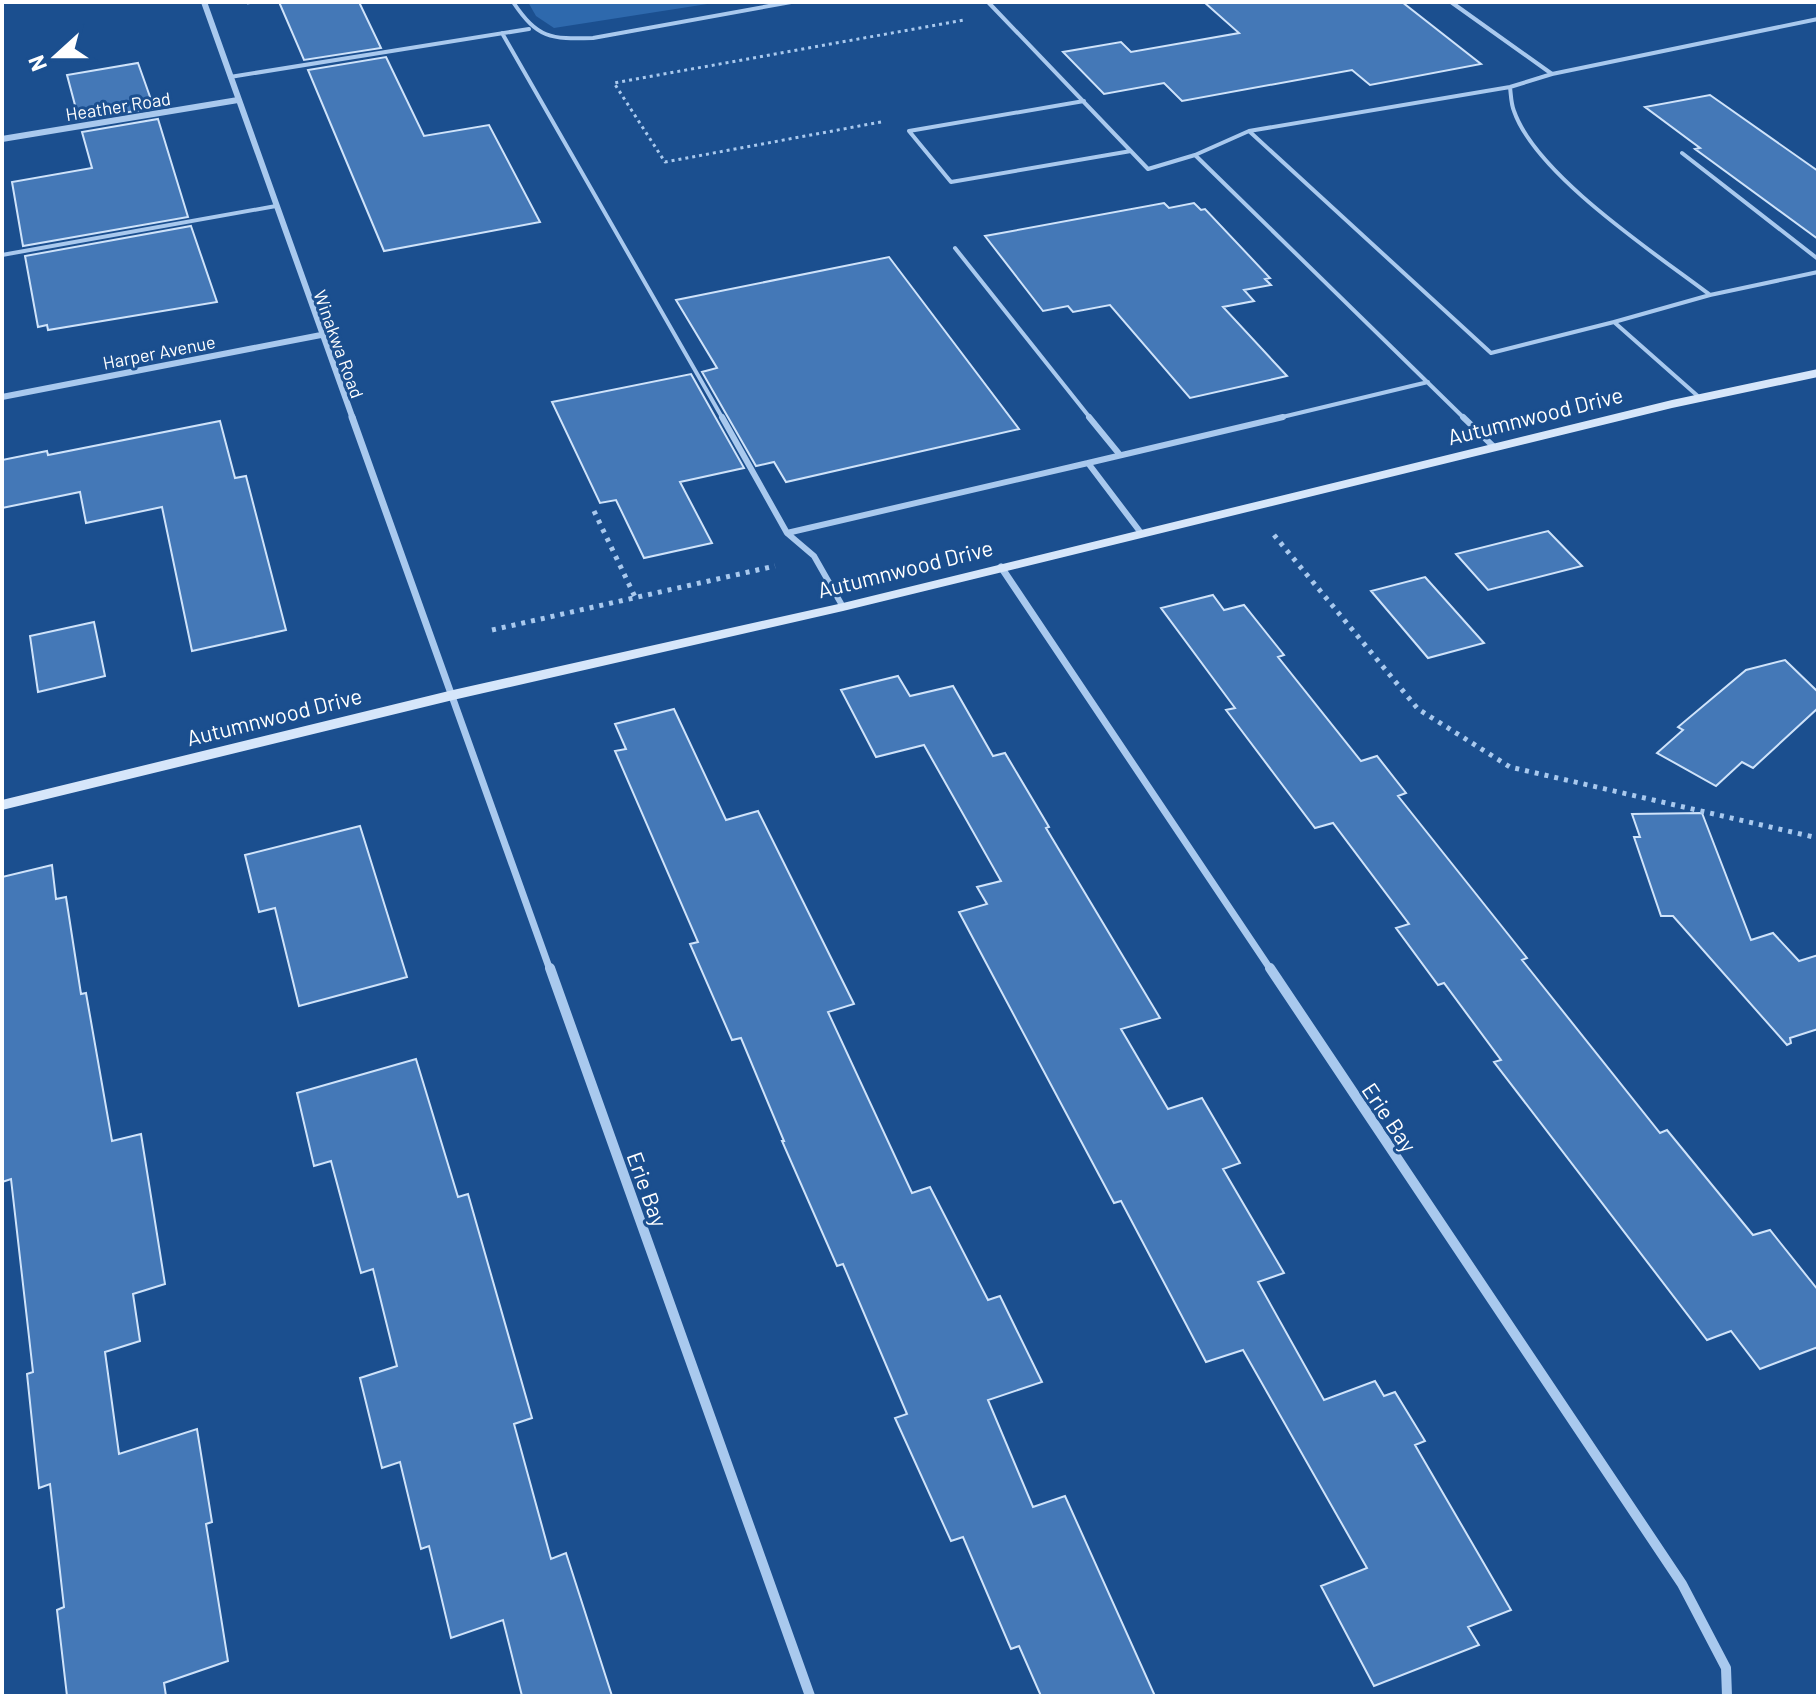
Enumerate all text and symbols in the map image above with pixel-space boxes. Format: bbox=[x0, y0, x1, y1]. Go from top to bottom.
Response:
north arrow bbox=[16, 16, 96, 96]
text: N bbox=[22, 52, 51, 75]
street label: Heather Road bbox=[64, 87, 172, 125]
street label: Winakwa Road bbox=[309, 287, 369, 401]
street label: Harper Avenue bbox=[101, 330, 217, 374]
street label: Autumnwood Drive bbox=[1445, 381, 1625, 449]
street label: Autumnwood Drive bbox=[815, 534, 995, 602]
street label: Autumnwood Drive bbox=[184, 682, 364, 750]
street label: Erie Bay bbox=[1357, 1077, 1423, 1157]
street label: Erie Bay bbox=[622, 1148, 674, 1230]

